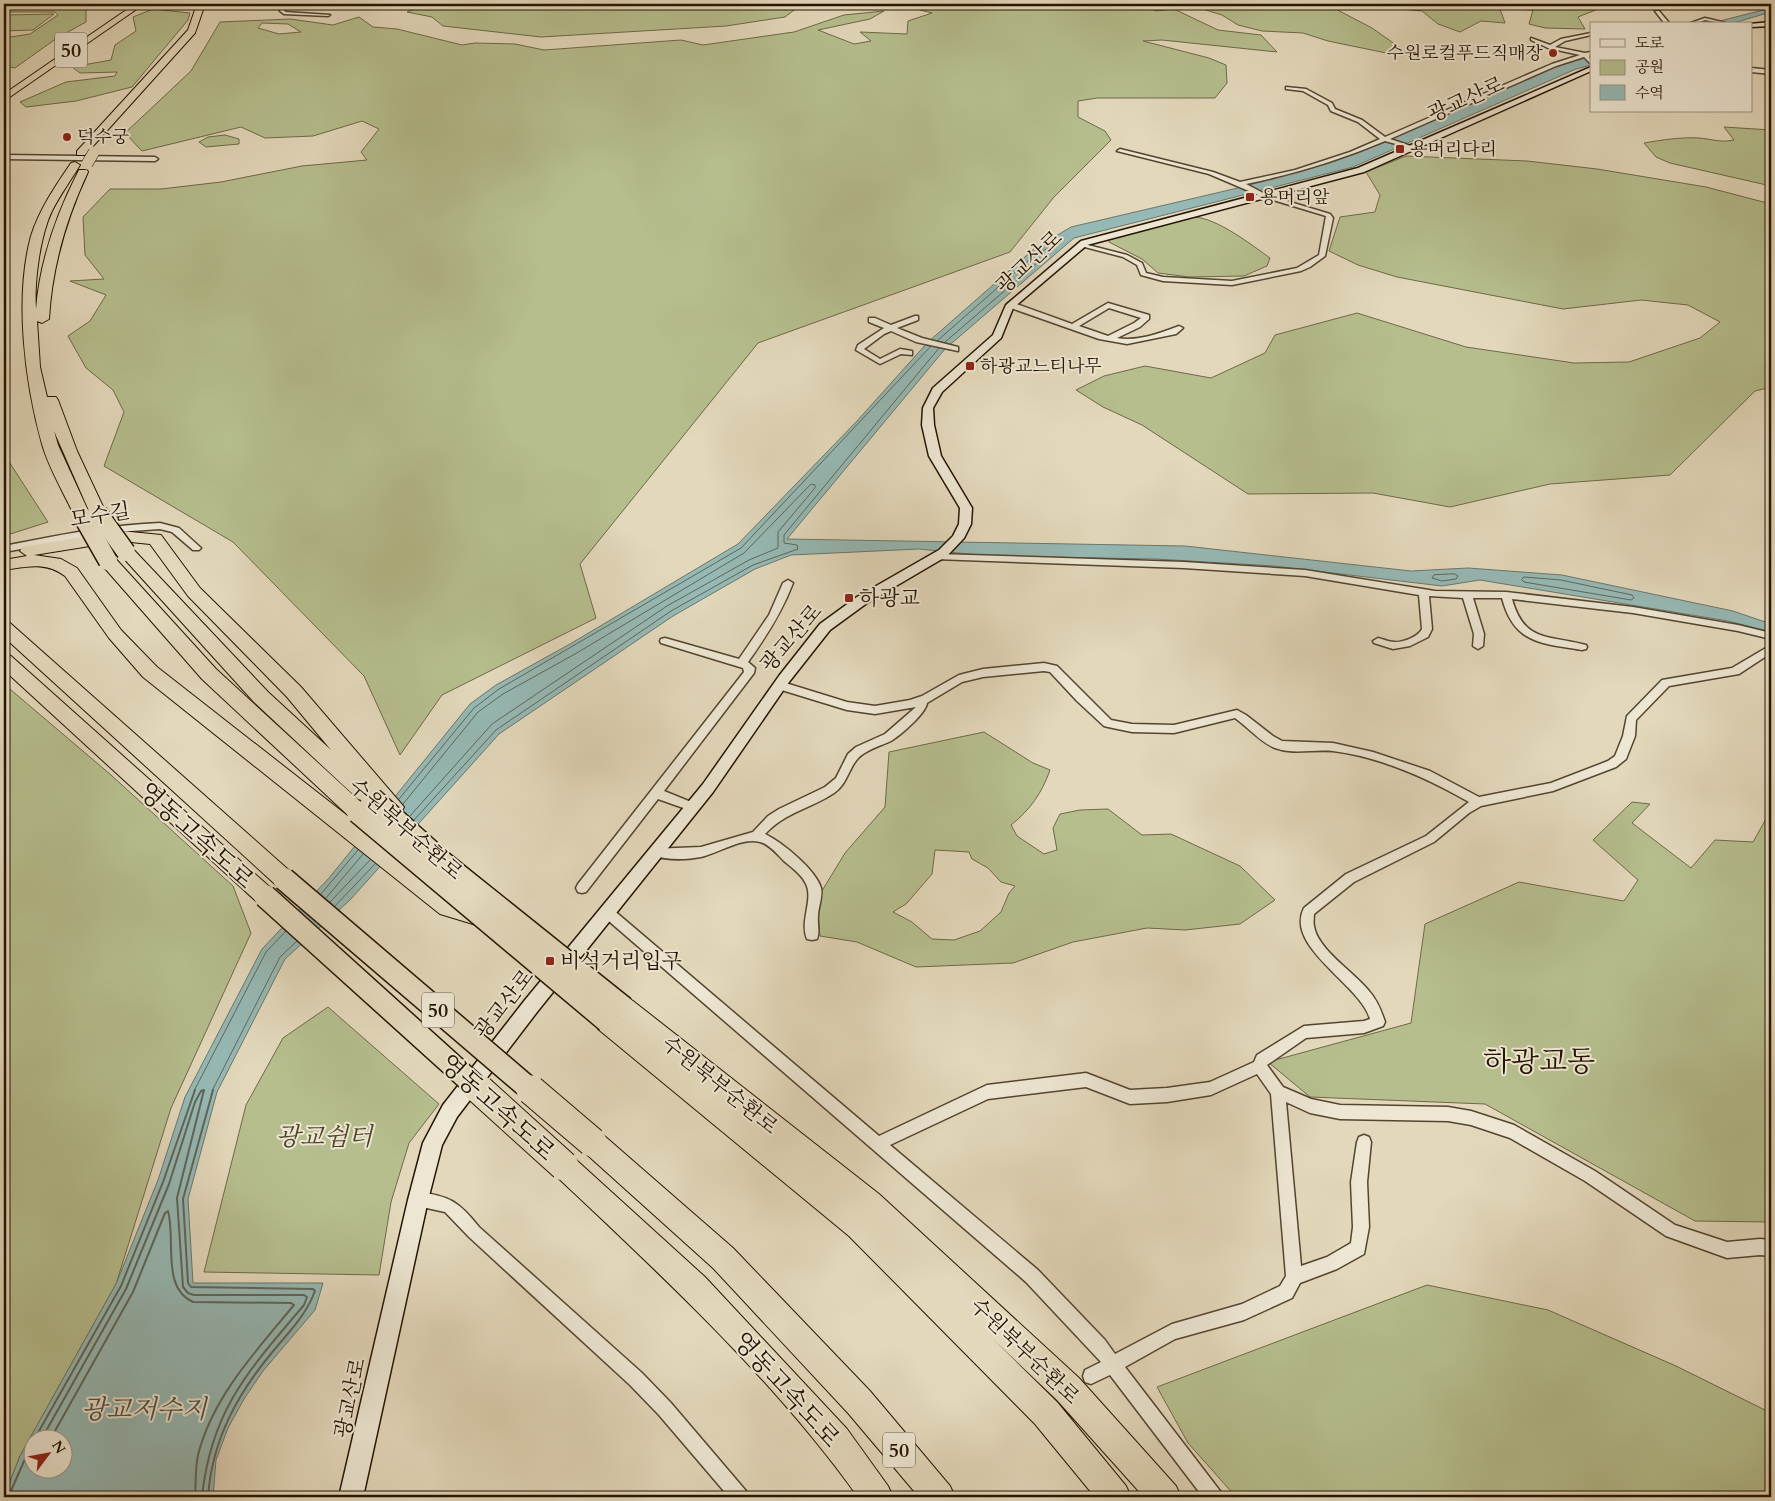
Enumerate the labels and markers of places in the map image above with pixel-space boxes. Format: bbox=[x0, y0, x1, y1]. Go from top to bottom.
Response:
place label: 수원로컬푸드직매장 bbox=[1387, 41, 1544, 66]
marker: 수원로컬푸드직매장 bbox=[1547, 47, 1559, 59]
place label: 덕수궁 bbox=[77, 125, 129, 150]
marker: 덕수궁 bbox=[61, 131, 73, 143]
place label: 용머리다리 bbox=[1410, 137, 1497, 162]
marker: 용머리다리 bbox=[1394, 143, 1406, 155]
place label: 용머리앞 bbox=[1260, 185, 1330, 210]
marker: 용머리앞 bbox=[1244, 191, 1256, 203]
place label: 하광교느티나무 bbox=[980, 354, 1102, 379]
marker: 하광교느티나무 bbox=[964, 360, 976, 372]
place label: 하광교 bbox=[859, 584, 920, 613]
marker: 하광교 bbox=[843, 592, 855, 604]
place label: 비석거리입구 bbox=[560, 947, 682, 976]
marker: 비석거리입구 bbox=[544, 955, 556, 967]

